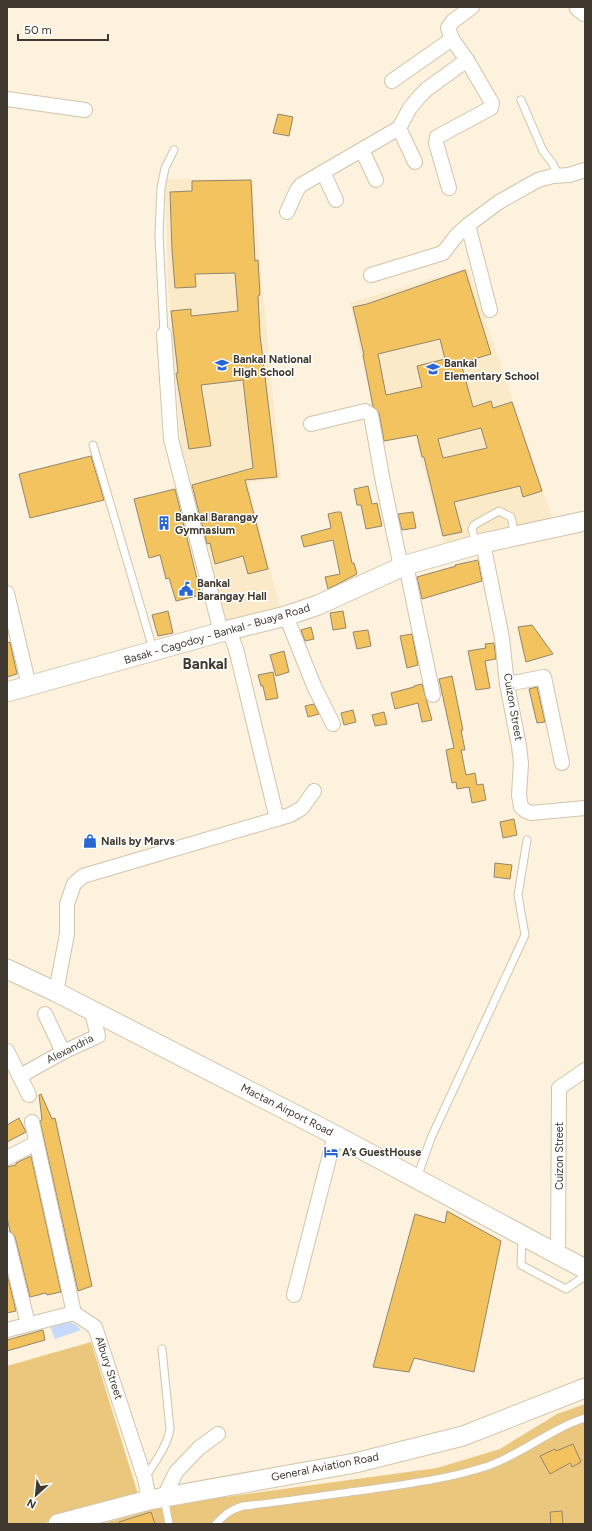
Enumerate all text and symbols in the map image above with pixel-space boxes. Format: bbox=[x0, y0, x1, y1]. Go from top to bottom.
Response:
scale bar bbox=[18, 16, 108, 42]
text: 50 m bbox=[24, 23, 52, 37]
place label: Bankal National High School bbox=[233, 353, 312, 379]
school or university icon: Bankal National High School bbox=[214, 357, 230, 373]
place label: Bankal Elementary School bbox=[444, 357, 539, 383]
school or university icon: Bankal Elementary School bbox=[425, 361, 441, 377]
place label: Bankal Barangay Gymnasium bbox=[175, 511, 259, 537]
building icon: Bankal Barangay Gymnasium bbox=[156, 515, 172, 531]
place label: Bankal Barangay Hall bbox=[197, 577, 267, 603]
public building icon: Bankal Barangay Hall bbox=[178, 581, 194, 597]
street label: Basak - Cagodoy - Bankal - Buaya Road bbox=[123, 601, 311, 667]
district label: Bankal bbox=[182, 655, 228, 673]
street label: Cuizon Street bbox=[501, 672, 525, 742]
shop icon: Nails by Marvs bbox=[82, 833, 98, 849]
place label: Nails by Marvs bbox=[101, 835, 175, 848]
street label: Alexandria bbox=[44, 1032, 96, 1066]
street label: Mactan Airport Road bbox=[239, 1081, 335, 1139]
street label: Cuizon Street bbox=[553, 1122, 566, 1190]
hotel icon: A’s GuestHouse bbox=[323, 1144, 339, 1160]
place label: A’s GuestHouse bbox=[342, 1146, 421, 1159]
street label: Albury Street bbox=[93, 1335, 125, 1401]
street label: General Aviation Road bbox=[270, 1450, 380, 1484]
north arrow bbox=[16, 1475, 56, 1515]
text: N bbox=[25, 1496, 38, 1511]

